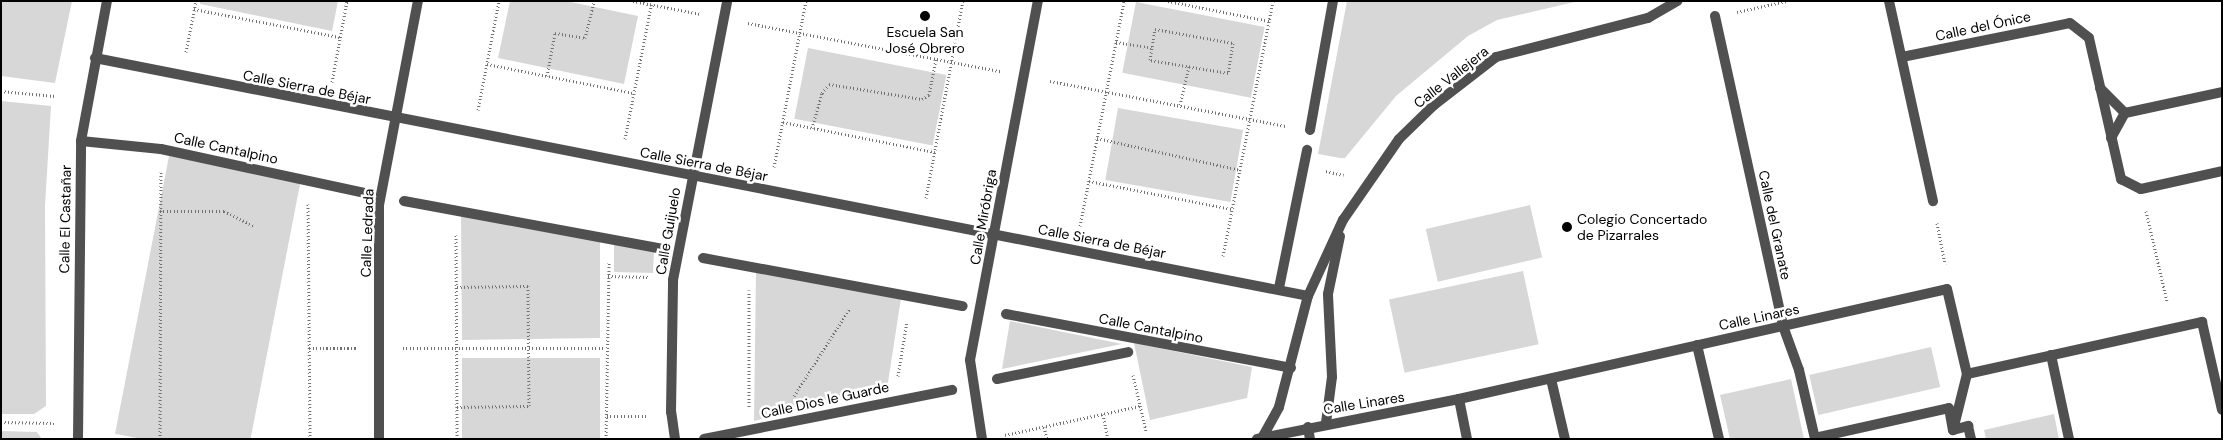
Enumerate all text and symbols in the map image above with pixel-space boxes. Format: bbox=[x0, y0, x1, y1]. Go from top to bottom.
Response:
street label: Calle del Ónice bbox=[1934, 8, 2032, 44]
marker: Escuela San José Obrero bbox=[919, 10, 931, 22]
place label: Escuela San José Obrero bbox=[885, 24, 965, 56]
street label: Calle Vallejera bbox=[1410, 43, 1492, 111]
street label: Calle Sierra de Béjar bbox=[242, 66, 372, 108]
street label: Calle Cantalpino bbox=[172, 129, 280, 167]
street label: Calle Sierra de Béjar bbox=[639, 143, 769, 185]
street label: Calle El Castañar bbox=[56, 165, 74, 273]
street label: Calle Miróbriga bbox=[966, 168, 1000, 266]
street label: Calle del Granate bbox=[1755, 169, 1795, 281]
street label: Calle Guijuelo bbox=[652, 186, 684, 276]
street label: Calle Ledrada bbox=[357, 188, 377, 278]
place label: Colegio Concertado de Pizarrales bbox=[1577, 211, 1707, 243]
street label: Calle Sierra de Béjar bbox=[1037, 220, 1167, 262]
marker: Colegio Concertado de Pizarrales bbox=[1561, 221, 1573, 233]
street label: Calle Linares bbox=[1717, 300, 1801, 334]
street label: Calle Cantalpino bbox=[1097, 310, 1205, 346]
street label: Calle Dios le Guarde bbox=[760, 378, 890, 422]
street label: Calle Linares bbox=[1322, 388, 1406, 418]

